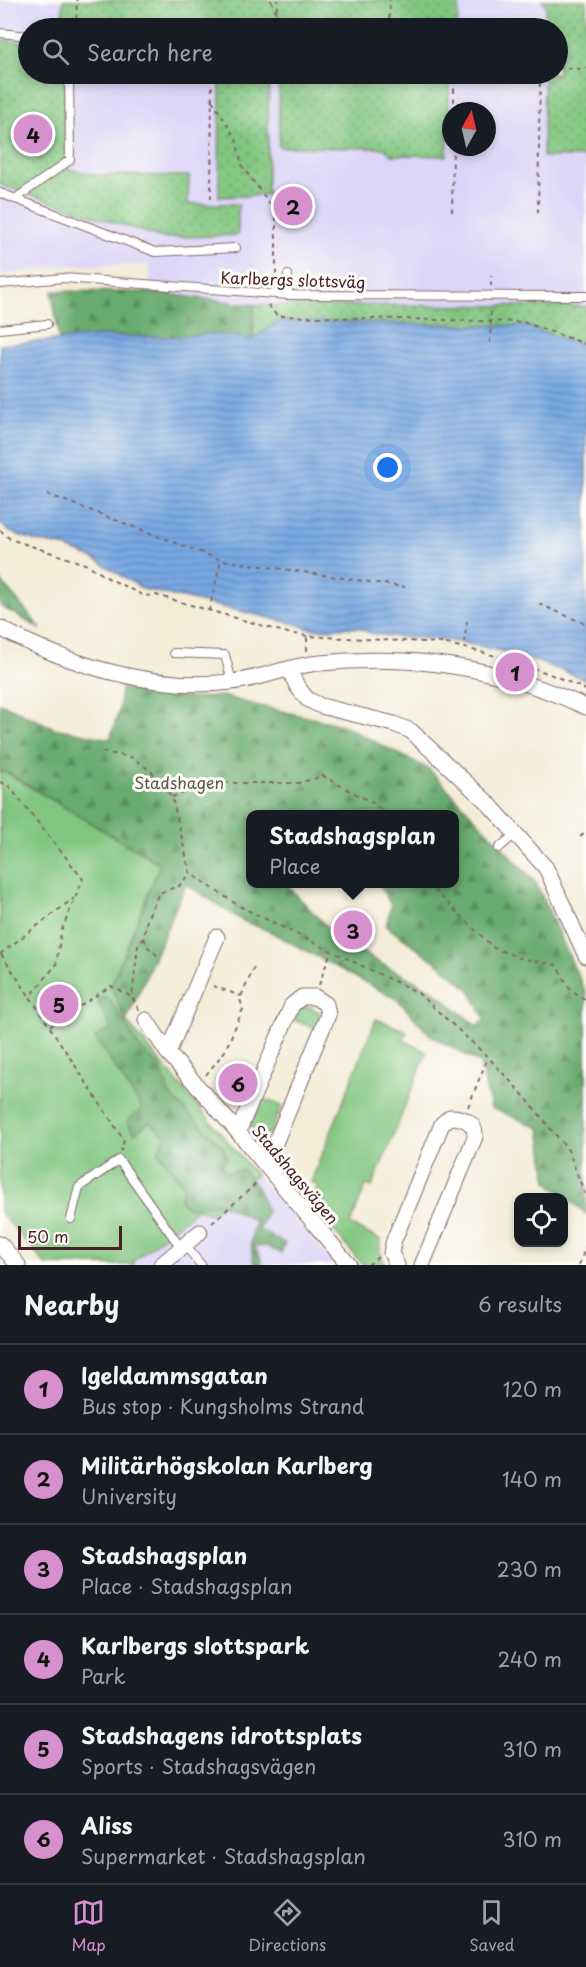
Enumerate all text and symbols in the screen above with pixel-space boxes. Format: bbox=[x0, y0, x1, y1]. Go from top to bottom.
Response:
search box bbox=[18, 18, 568, 84]
icon: search bbox=[39, 35, 72, 68]
text: Search here bbox=[87, 35, 213, 68]
north arrow bbox=[442, 102, 496, 156]
pin: 4 bbox=[14, 112, 52, 156]
pin: 2 bbox=[274, 184, 312, 228]
street label: Karlbergs slottsväg bbox=[220, 264, 366, 294]
your location bbox=[373, 453, 402, 482]
pin: 1 bbox=[496, 650, 534, 694]
park label: Stadshagen bbox=[134, 770, 224, 794]
popup bbox=[246, 810, 459, 888]
text: Stadshagsplan bbox=[269, 818, 436, 851]
text: Place bbox=[269, 851, 320, 881]
pin: 3 bbox=[334, 908, 372, 952]
pin: 5 bbox=[40, 982, 78, 1026]
pin: 6 bbox=[218, 1060, 258, 1106]
street label: Stadshagsvägen bbox=[247, 1119, 345, 1229]
map controls bbox=[514, 1193, 568, 1247]
button: locate bbox=[514, 1193, 568, 1247]
scale bar bbox=[18, 1223, 122, 1250]
text: 50 m bbox=[27, 1224, 68, 1248]
text: Nearby bbox=[24, 1285, 119, 1324]
text: 6 results bbox=[478, 1289, 562, 1319]
text: Igeldammsgatan bbox=[81, 1358, 268, 1391]
text: 1 bbox=[39, 1374, 48, 1404]
text: 120 m bbox=[503, 1374, 562, 1404]
text: Bus stop · Kungsholms Strand bbox=[81, 1391, 364, 1421]
text: Militärhögskolan Karlberg bbox=[81, 1448, 373, 1481]
text: 2 bbox=[36, 1464, 51, 1494]
text: 140 m bbox=[502, 1464, 562, 1494]
text: University bbox=[81, 1481, 177, 1511]
text: Stadshagsplan bbox=[81, 1538, 247, 1571]
text: 3 bbox=[37, 1554, 50, 1584]
text: 230 m bbox=[497, 1554, 562, 1584]
text: Place · Stadshagsplan bbox=[81, 1571, 293, 1601]
text: Karlbergs slottspark bbox=[81, 1628, 309, 1661]
text: 4 bbox=[37, 1644, 50, 1674]
text: 240 m bbox=[497, 1644, 562, 1674]
text: Park bbox=[81, 1661, 126, 1691]
text: Stadshagens idrottsplats bbox=[81, 1718, 362, 1751]
text: 5 bbox=[37, 1734, 50, 1764]
text: 310 m bbox=[502, 1734, 562, 1764]
text: Sports · Stadshagsvägen bbox=[81, 1751, 316, 1781]
text: Aliss bbox=[81, 1808, 132, 1841]
text: 6 bbox=[36, 1824, 51, 1854]
text: 310 m bbox=[502, 1824, 562, 1854]
text: Supermarket · Stadshagsplan bbox=[81, 1841, 366, 1871]
tab: Map bbox=[71, 1896, 106, 1956]
tab: Directions bbox=[248, 1896, 326, 1956]
tab: Saved bbox=[469, 1896, 515, 1956]

